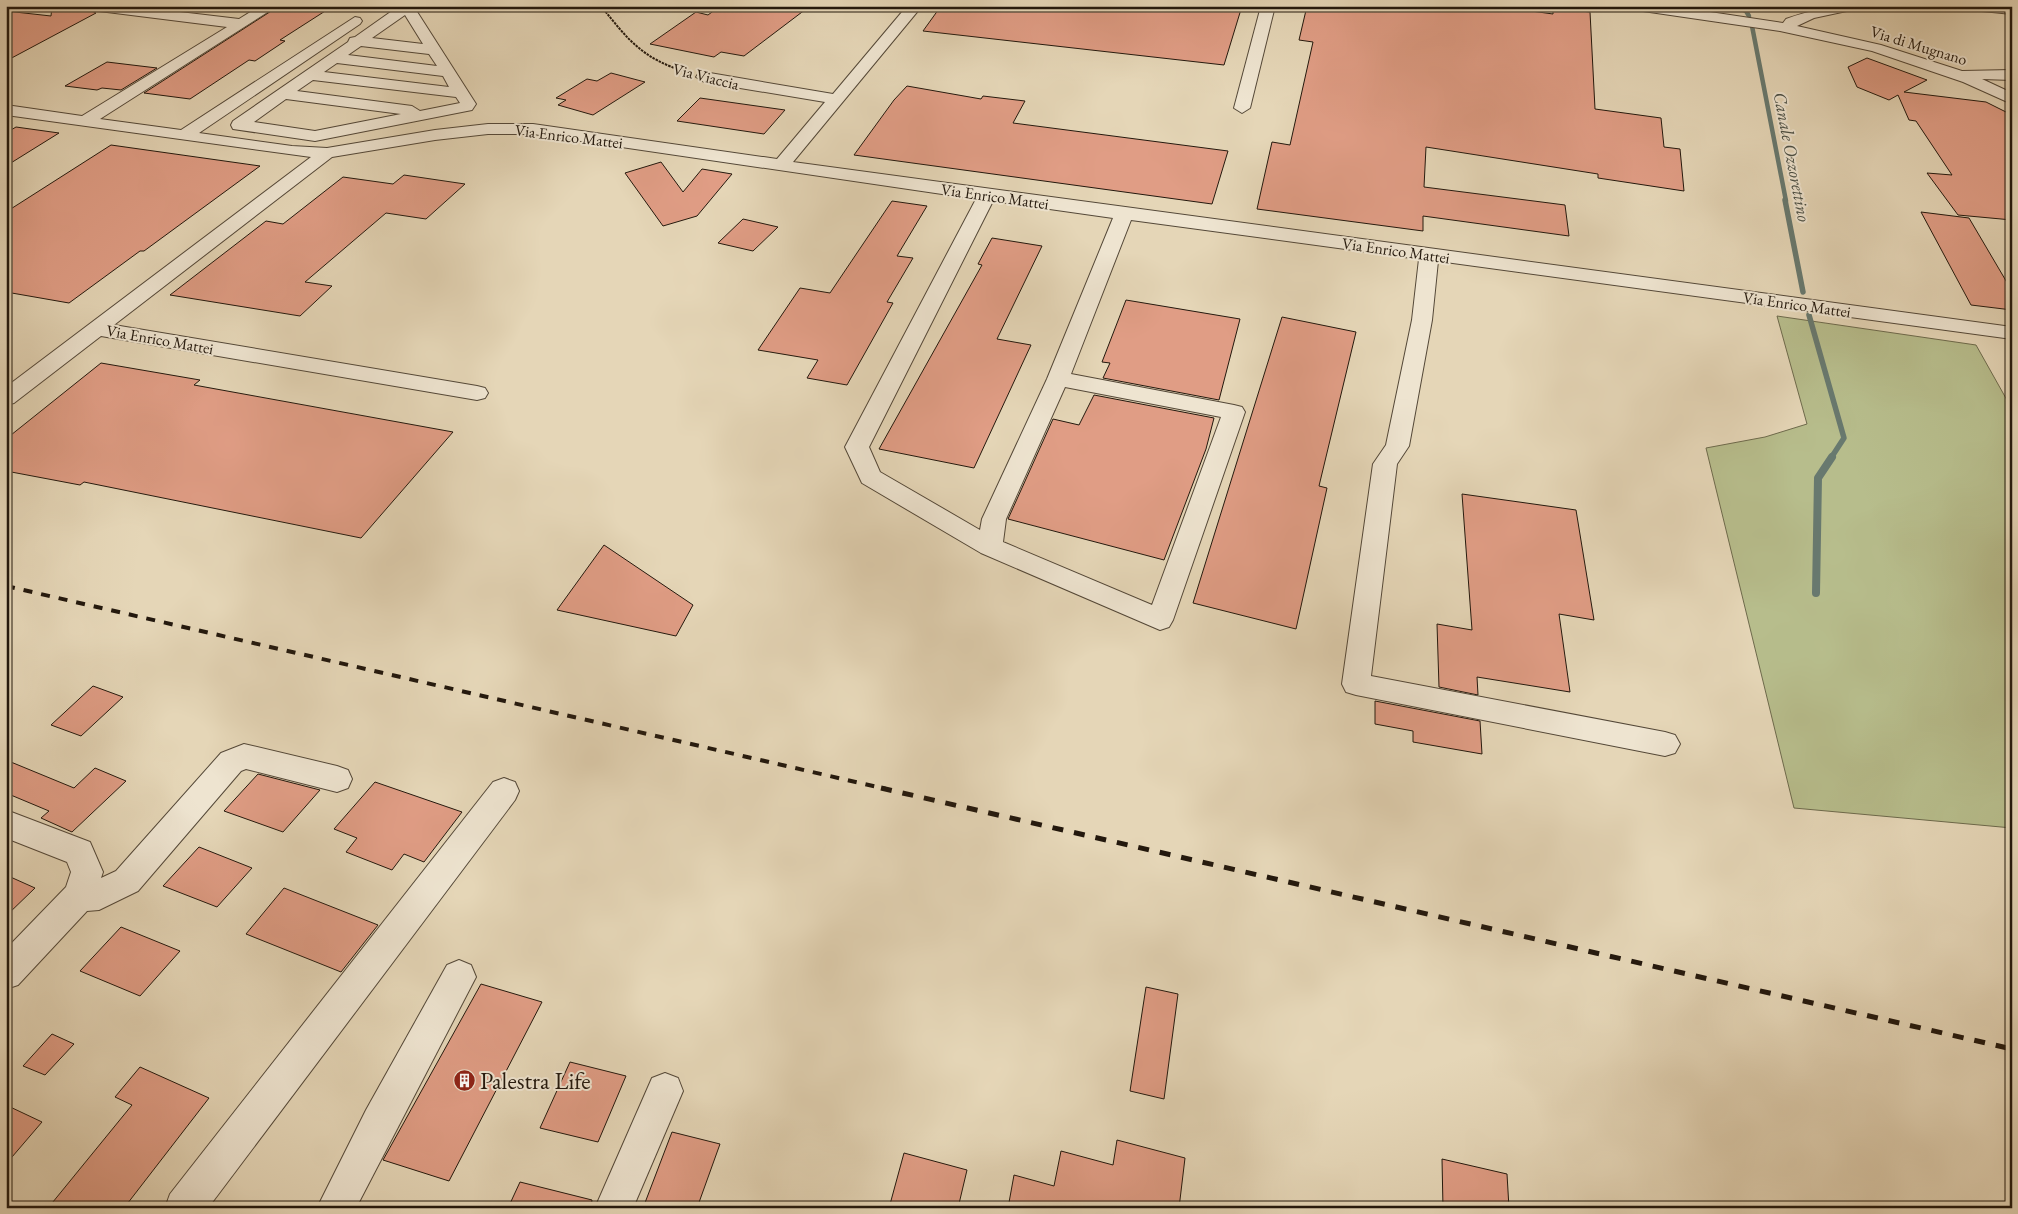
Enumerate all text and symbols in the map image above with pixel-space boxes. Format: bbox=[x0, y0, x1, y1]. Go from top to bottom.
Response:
street label: Via di Mugnano bbox=[1868, 21, 1970, 70]
street label: Via Viaccia bbox=[671, 58, 742, 95]
water label: Canale Ozzorettino bbox=[1769, 90, 1816, 224]
street label: Via Enrico Mattei bbox=[514, 119, 624, 154]
street label: Via Enrico Mattei bbox=[940, 179, 1050, 214]
street label: Via Enrico Mattei bbox=[1341, 233, 1451, 268]
street label: Via Enrico Mattei bbox=[1742, 287, 1852, 322]
street label: Via Enrico Mattei bbox=[105, 320, 215, 359]
place label: Palestra Life bbox=[480, 1065, 591, 1096]
building icon: Palestra Life bbox=[452, 1069, 476, 1093]

